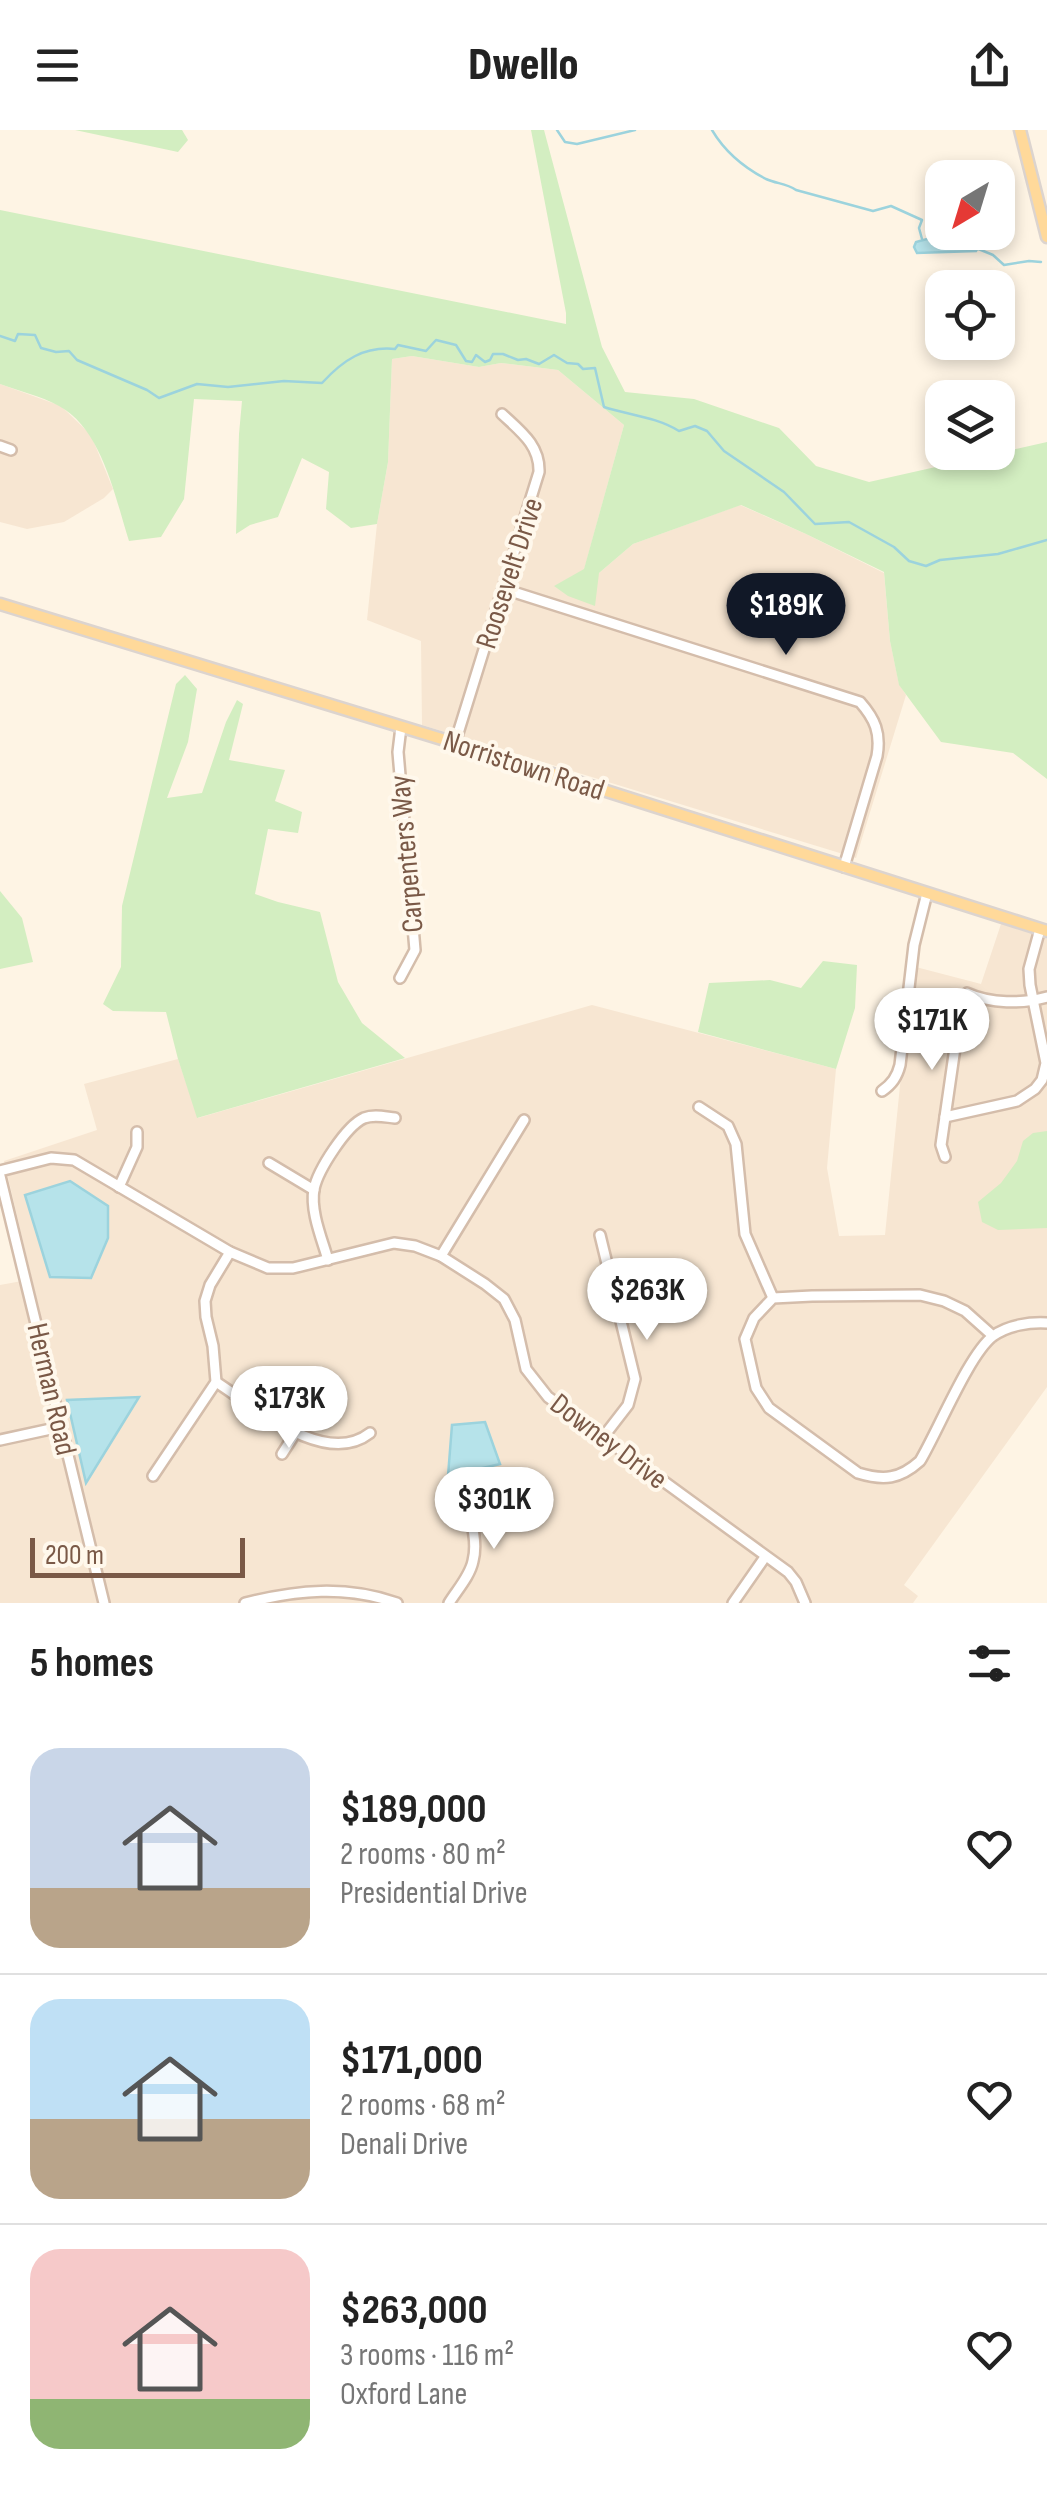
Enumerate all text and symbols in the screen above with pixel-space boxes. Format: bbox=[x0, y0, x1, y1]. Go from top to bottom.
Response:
icon: menu bbox=[30, 38, 85, 93]
text: Dwello bbox=[468, 38, 579, 93]
icon: share bbox=[962, 38, 1017, 93]
north arrow bbox=[925, 160, 1015, 250]
map controls bbox=[925, 160, 1015, 470]
button: locate bbox=[925, 270, 1015, 360]
button: layers bbox=[925, 380, 1015, 470]
street label: Roosevelt Drive bbox=[469, 493, 551, 653]
pin: $189K bbox=[716, 573, 856, 658]
text: $189K bbox=[749, 586, 823, 625]
street label: Norristown Road bbox=[439, 723, 609, 809]
street label: Carpenters Way bbox=[382, 773, 432, 934]
pin: $171K bbox=[862, 988, 1002, 1073]
text: $171K bbox=[896, 1001, 968, 1040]
pin: $263K bbox=[577, 1258, 717, 1343]
text: $263K bbox=[609, 1271, 685, 1310]
street label: Herman Road bbox=[18, 1320, 84, 1459]
pin: $173K bbox=[219, 1366, 359, 1451]
text: $173K bbox=[253, 1379, 325, 1418]
street label: Downey Drive bbox=[543, 1386, 674, 1498]
pin: $301K bbox=[424, 1467, 564, 1552]
text: $301K bbox=[457, 1480, 531, 1519]
scale bar bbox=[30, 1533, 245, 1578]
text: 200 m bbox=[45, 1539, 104, 1572]
icon: filters bbox=[962, 1636, 1017, 1691]
text: 5 homes bbox=[30, 1638, 154, 1689]
text: $189,000 bbox=[340, 1784, 486, 1835]
icon: home bbox=[110, 1788, 230, 1908]
icon: heart bbox=[962, 1821, 1017, 1876]
text: 2 rooms · 80 m² bbox=[340, 1835, 506, 1874]
text: Presidential Drive bbox=[340, 1874, 528, 1913]
text: $171,000 bbox=[340, 2035, 483, 2086]
icon: home bbox=[110, 2039, 230, 2159]
icon: heart bbox=[962, 2072, 1017, 2127]
text: 2 rooms · 68 m² bbox=[340, 2086, 506, 2125]
text: Denali Drive bbox=[340, 2125, 468, 2164]
text: $263,000 bbox=[340, 2285, 487, 2336]
icon: home bbox=[110, 2289, 230, 2409]
icon: heart bbox=[962, 2322, 1017, 2377]
text: 3 rooms · 116 m² bbox=[340, 2336, 514, 2375]
text: Oxford Lane bbox=[340, 2375, 467, 2414]

